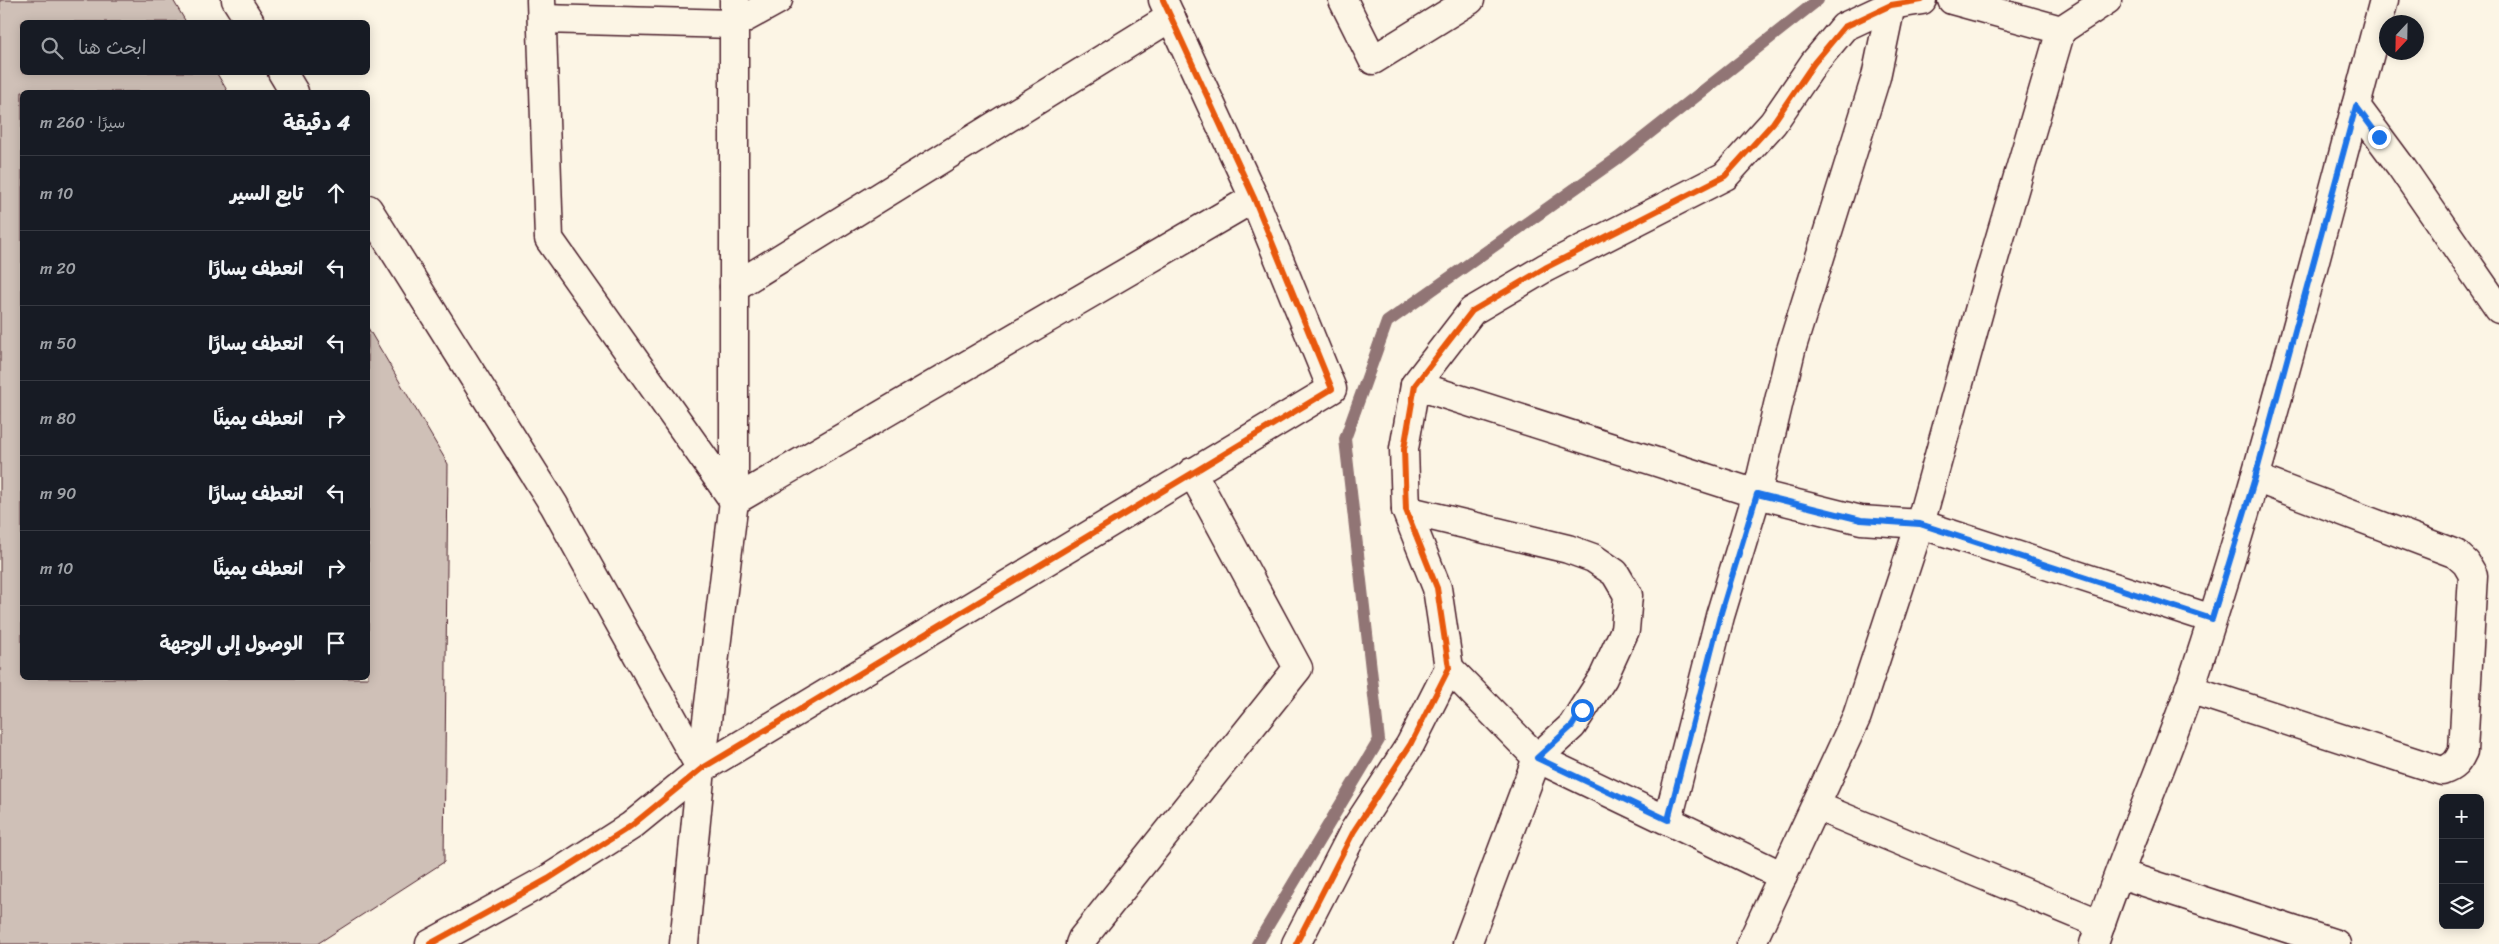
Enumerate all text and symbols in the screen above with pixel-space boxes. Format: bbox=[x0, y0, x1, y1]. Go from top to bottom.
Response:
north arrow bbox=[2379, 15, 2424, 60]
search box bbox=[20, 20, 370, 75]
text: ابحث هنا bbox=[78, 31, 146, 64]
icon: search bbox=[38, 34, 66, 62]
text: 4 دقيقة bbox=[283, 104, 350, 142]
text: سيرًا · 260 m bbox=[40, 108, 125, 137]
route end bbox=[2368, 126, 2391, 149]
text: تابع السير bbox=[230, 177, 303, 210]
text: 10 m bbox=[40, 179, 73, 208]
icon: ahead bbox=[322, 179, 350, 207]
text: انعطف يسارًا bbox=[208, 252, 303, 285]
text: 20 m bbox=[40, 254, 76, 283]
icon: left bbox=[322, 254, 350, 282]
text: انعطف يسارًا bbox=[208, 327, 303, 360]
text: 50 m bbox=[40, 329, 76, 358]
icon: left bbox=[322, 329, 350, 357]
text: انعطف يمينًا bbox=[213, 402, 303, 435]
text: 80 m bbox=[40, 404, 76, 433]
icon: right bbox=[322, 404, 350, 432]
text: انعطف يسارًا bbox=[208, 477, 303, 510]
text: 90 m bbox=[40, 479, 76, 508]
icon: left bbox=[322, 479, 350, 507]
text: انعطف يمينًا bbox=[213, 552, 303, 585]
text: 10 m bbox=[40, 554, 73, 583]
icon: right bbox=[322, 554, 350, 582]
text: الوصول إلى الوجهة bbox=[160, 627, 303, 660]
icon: arrive bbox=[322, 629, 350, 657]
route start bbox=[1571, 699, 1594, 722]
map controls bbox=[2439, 794, 2484, 929]
button: + bbox=[2439, 794, 2484, 839]
button: − bbox=[2439, 839, 2484, 884]
button: layers bbox=[2439, 884, 2484, 929]

